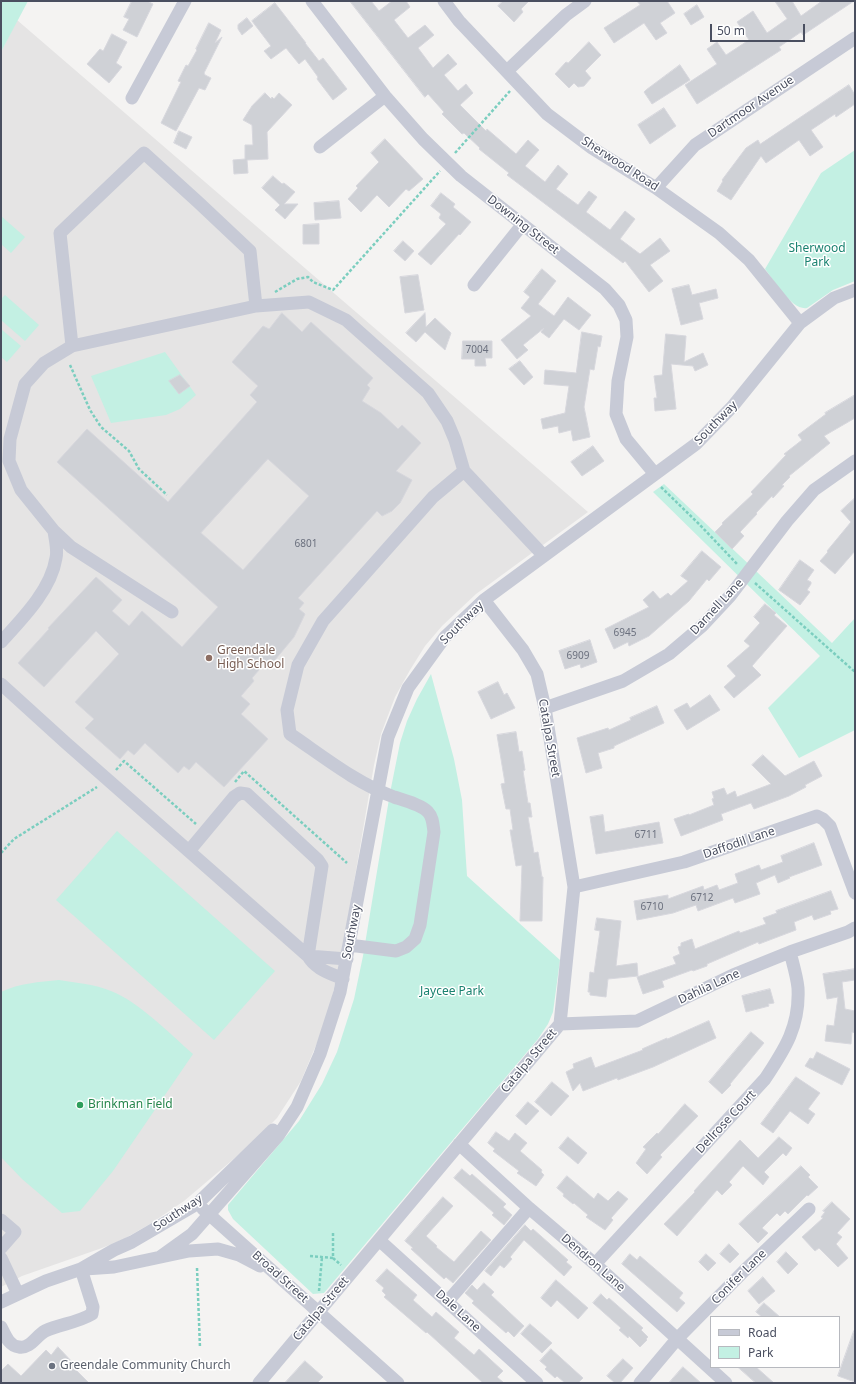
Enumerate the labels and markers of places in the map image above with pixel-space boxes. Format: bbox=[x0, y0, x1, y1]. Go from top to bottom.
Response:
place label: Greendale High School bbox=[217, 644, 284, 672]
marker: Greendale High School bbox=[204, 653, 214, 663]
place label: Brinkman Field bbox=[88, 1098, 173, 1112]
marker: Brinkman Field bbox=[75, 1100, 85, 1110]
place label: Greendale Community Church bbox=[60, 1359, 231, 1373]
marker: Greendale Community Church bbox=[47, 1361, 57, 1371]

